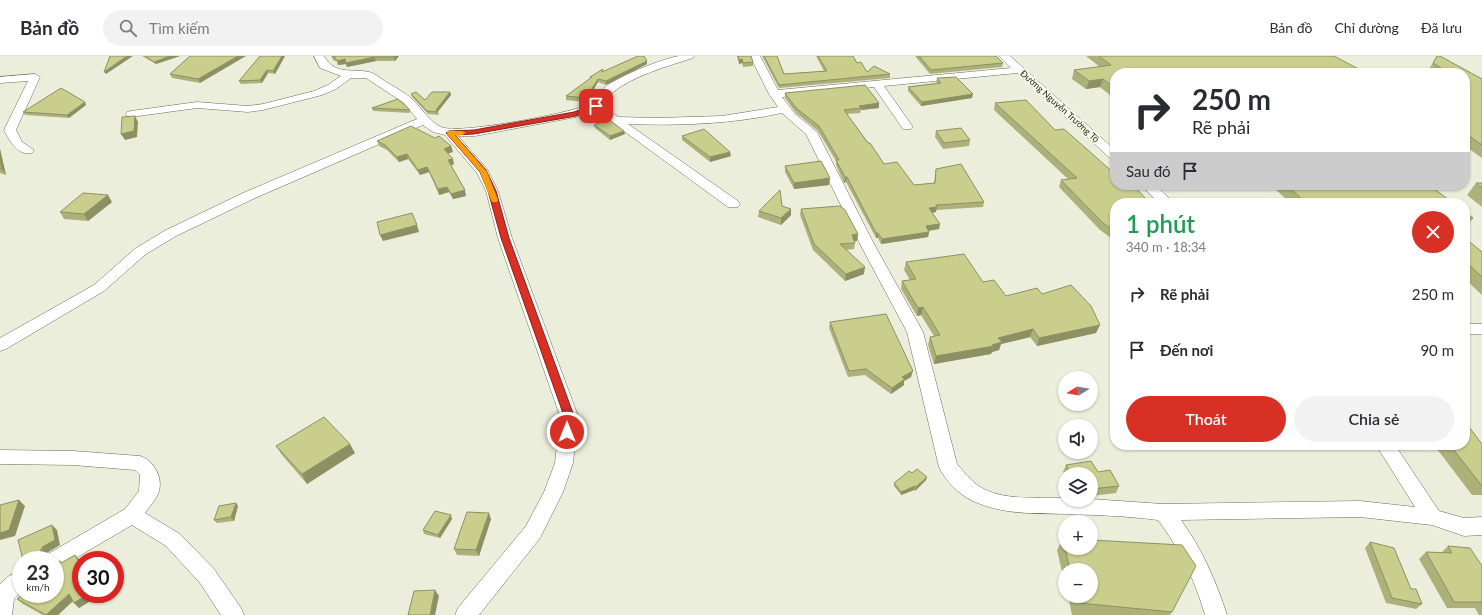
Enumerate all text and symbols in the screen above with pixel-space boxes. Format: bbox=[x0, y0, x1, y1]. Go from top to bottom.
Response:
search box bbox=[103, 10, 383, 46]
text: Bản đồ bbox=[20, 16, 79, 39]
icon: search bbox=[117, 17, 139, 39]
text: Tìm kiếm bbox=[149, 19, 210, 37]
text: Bản đồ bbox=[1269, 19, 1312, 36]
text: Chỉ đường bbox=[1334, 19, 1399, 36]
text: Đã lưu bbox=[1421, 19, 1462, 36]
street label: Đường Nguyễn Trường Tộ bbox=[1018, 68, 1102, 144]
text: 250 m bbox=[1192, 82, 1271, 116]
icon: right bbox=[1126, 84, 1178, 136]
pin bbox=[579, 89, 613, 123]
icon: arrive bbox=[585, 95, 607, 117]
text: Rẽ phải bbox=[1192, 116, 1250, 138]
icon: arrive bbox=[1179, 160, 1201, 182]
text: Sau đó bbox=[1126, 162, 1171, 180]
text: 1 phút bbox=[1126, 209, 1195, 238]
button: close bbox=[1412, 211, 1454, 253]
text: 340 m · 18:34 bbox=[1126, 239, 1206, 255]
icon: right bbox=[1126, 283, 1148, 305]
text: Rẽ phải bbox=[1160, 285, 1209, 303]
text: 250 m bbox=[1412, 285, 1454, 303]
icon: arrive bbox=[1126, 339, 1148, 361]
text: Đến nơi bbox=[1160, 341, 1213, 359]
text: 90 m bbox=[1420, 341, 1454, 359]
north arrow bbox=[1058, 371, 1098, 411]
map controls bbox=[1058, 371, 1098, 603]
button: Thoát bbox=[1126, 396, 1286, 442]
button: Chia sẻ bbox=[1294, 396, 1454, 442]
position arrow bbox=[546, 411, 588, 453]
button: sound bbox=[1058, 419, 1098, 459]
button: layers bbox=[1058, 467, 1098, 507]
button: + bbox=[1058, 515, 1098, 555]
speed limit sign: 30 bbox=[72, 551, 124, 603]
text: 23 bbox=[26, 560, 50, 584]
button: − bbox=[1058, 563, 1098, 603]
text: km/h bbox=[26, 581, 50, 593]

